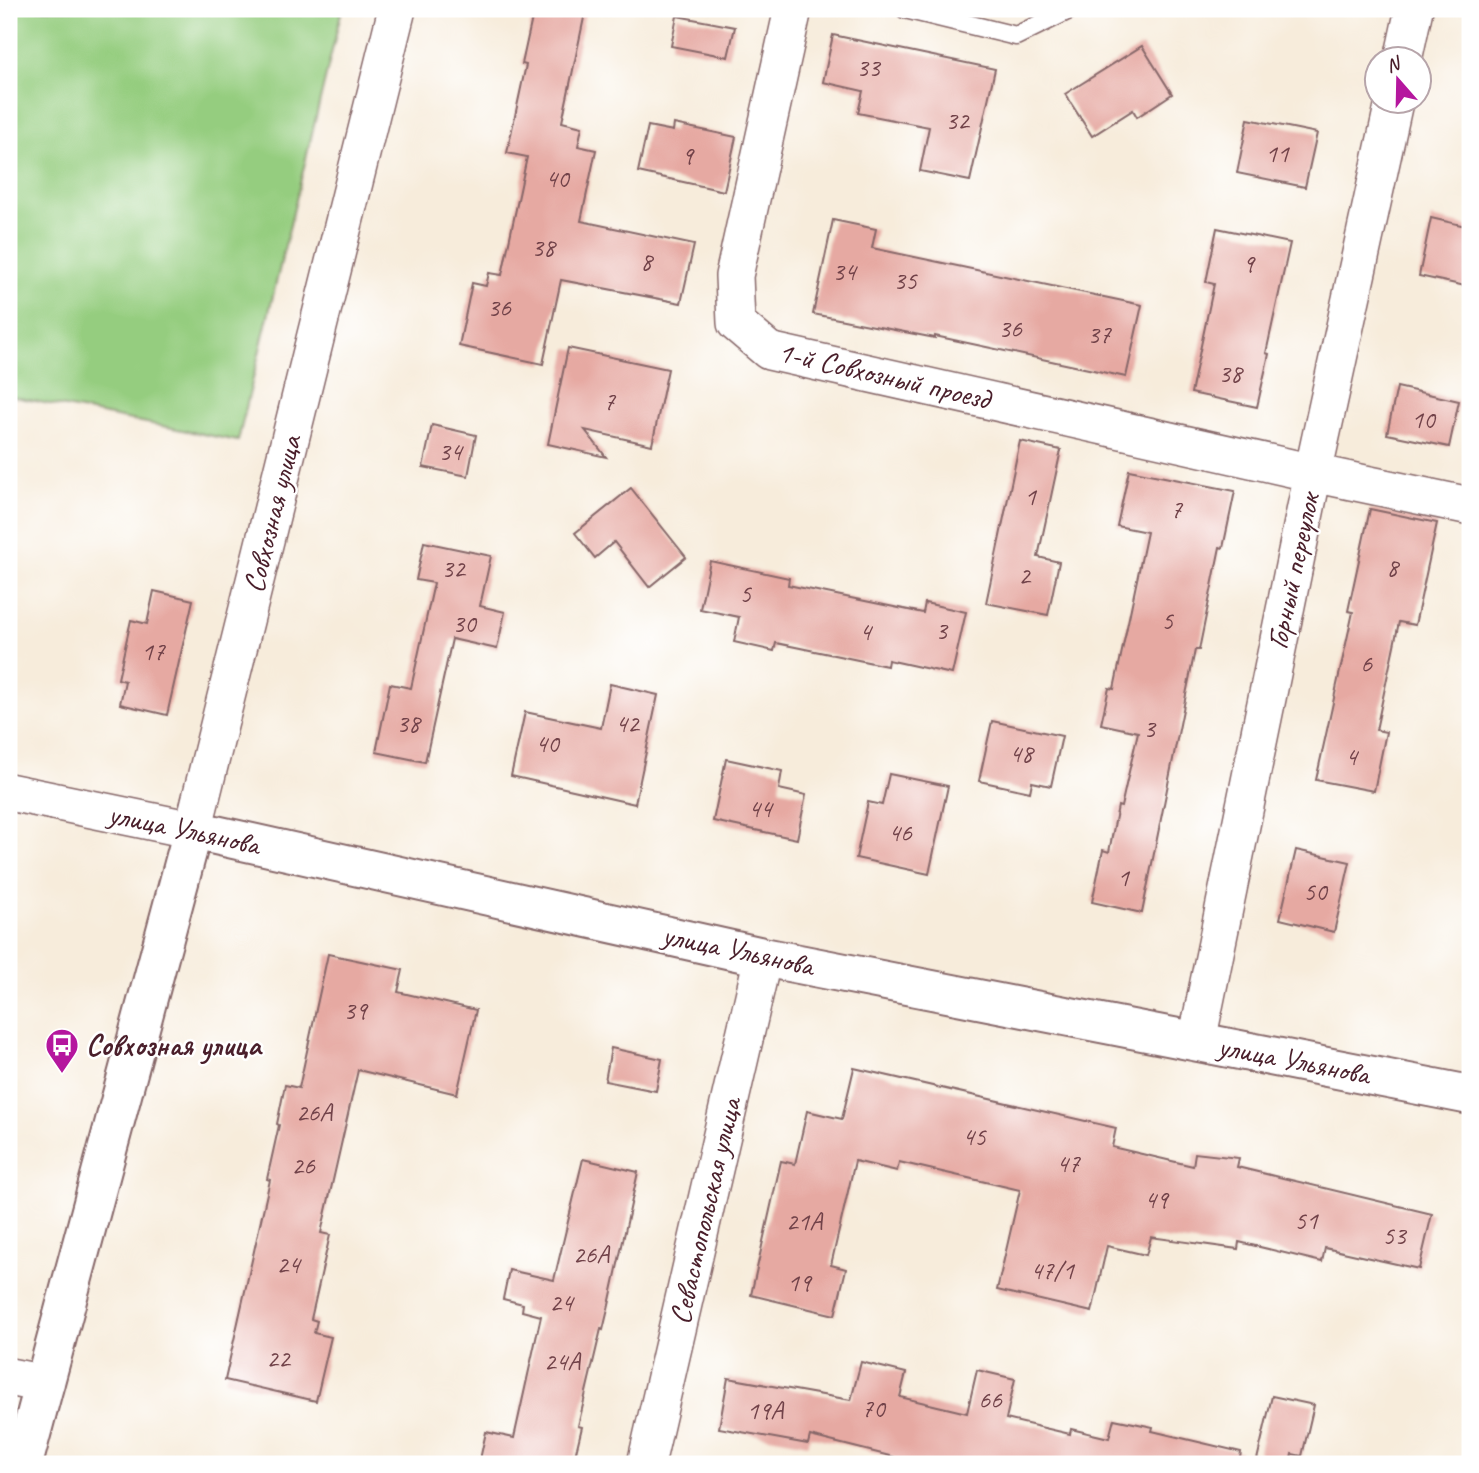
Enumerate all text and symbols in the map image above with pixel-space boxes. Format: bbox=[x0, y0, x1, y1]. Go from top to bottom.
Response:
north arrow bbox=[1364, 46, 1434, 116]
house number: 33 bbox=[856, 51, 882, 84]
text: N bbox=[1383, 51, 1405, 78]
house number: 32 bbox=[945, 104, 971, 137]
house number: 11 bbox=[1265, 137, 1290, 170]
house number: 9 bbox=[681, 139, 695, 172]
house number: 40 bbox=[545, 162, 571, 195]
house number: 38 bbox=[531, 231, 557, 264]
house number: 8 bbox=[640, 245, 654, 278]
house number: 9 bbox=[1242, 247, 1256, 280]
house number: 34 bbox=[832, 255, 858, 288]
house number: 35 bbox=[893, 264, 918, 297]
house number: 36 bbox=[487, 291, 512, 324]
house number: 36 bbox=[998, 312, 1023, 345]
house number: 37 bbox=[1087, 318, 1112, 351]
street label: 1-й Совхозный проезд bbox=[774, 332, 996, 418]
house number: 38 bbox=[1218, 357, 1244, 390]
house number: 7 bbox=[603, 385, 616, 418]
house number: 10 bbox=[1411, 403, 1437, 436]
street label: Совхозная улица bbox=[234, 430, 310, 596]
house number: 34 bbox=[438, 435, 464, 468]
house number: 1 bbox=[1024, 480, 1037, 513]
street label: Горный переулок bbox=[1258, 487, 1329, 652]
house number: 7 bbox=[1170, 493, 1183, 526]
house number: 8 bbox=[1386, 551, 1400, 584]
house number: 32 bbox=[441, 552, 467, 585]
house number: 2 bbox=[1018, 559, 1032, 592]
house number: 5 bbox=[739, 577, 752, 610]
house number: 5 bbox=[1161, 604, 1174, 637]
house number: 30 bbox=[452, 607, 478, 640]
house number: 3 bbox=[935, 614, 949, 647]
house number: 4 bbox=[859, 615, 873, 648]
house number: 17 bbox=[141, 635, 166, 668]
house number: 6 bbox=[1360, 647, 1373, 680]
house number: 38 bbox=[396, 707, 422, 740]
house number: 42 bbox=[615, 707, 641, 740]
house number: 3 bbox=[1143, 712, 1157, 745]
house number: 40 bbox=[535, 727, 561, 760]
house number: 48 bbox=[1009, 737, 1035, 770]
house number: 4 bbox=[1345, 740, 1359, 773]
house number: 44 bbox=[748, 792, 774, 825]
street label: улица Ульянова bbox=[103, 794, 266, 864]
house number: 46 bbox=[888, 816, 913, 849]
house number: 1 bbox=[1117, 861, 1130, 894]
house number: 50 bbox=[1303, 875, 1329, 908]
street label: улица Ульянова bbox=[657, 915, 820, 985]
house number: 39 bbox=[343, 994, 369, 1027]
bus stop icon: Совхозная улица bbox=[43, 1026, 81, 1075]
place label: Совхозная улица bbox=[86, 1026, 263, 1065]
street label: улица Ульянова bbox=[1213, 1026, 1376, 1094]
street label: Севастопольская улица bbox=[661, 1092, 750, 1328]
house number: 26А bbox=[296, 1096, 334, 1129]
house number: 45 bbox=[962, 1120, 987, 1153]
house number: 47 bbox=[1056, 1147, 1081, 1180]
house number: 26 bbox=[291, 1149, 316, 1182]
house number: 49 bbox=[1144, 1183, 1170, 1216]
house number: 51 bbox=[1294, 1204, 1319, 1237]
house number: 21А bbox=[786, 1205, 824, 1238]
house number: 53 bbox=[1382, 1219, 1408, 1252]
house number: 26А bbox=[573, 1238, 611, 1271]
house number: 24 bbox=[276, 1248, 302, 1281]
house number: 47/1 bbox=[1030, 1254, 1075, 1287]
house number: 19 bbox=[787, 1266, 813, 1299]
house number: 24 bbox=[549, 1286, 575, 1319]
house number: 22 bbox=[266, 1342, 292, 1375]
house number: 24А bbox=[544, 1345, 582, 1378]
house number: 66 bbox=[978, 1383, 1003, 1416]
house number: 70 bbox=[861, 1392, 887, 1425]
house number: 19А bbox=[747, 1394, 785, 1427]

